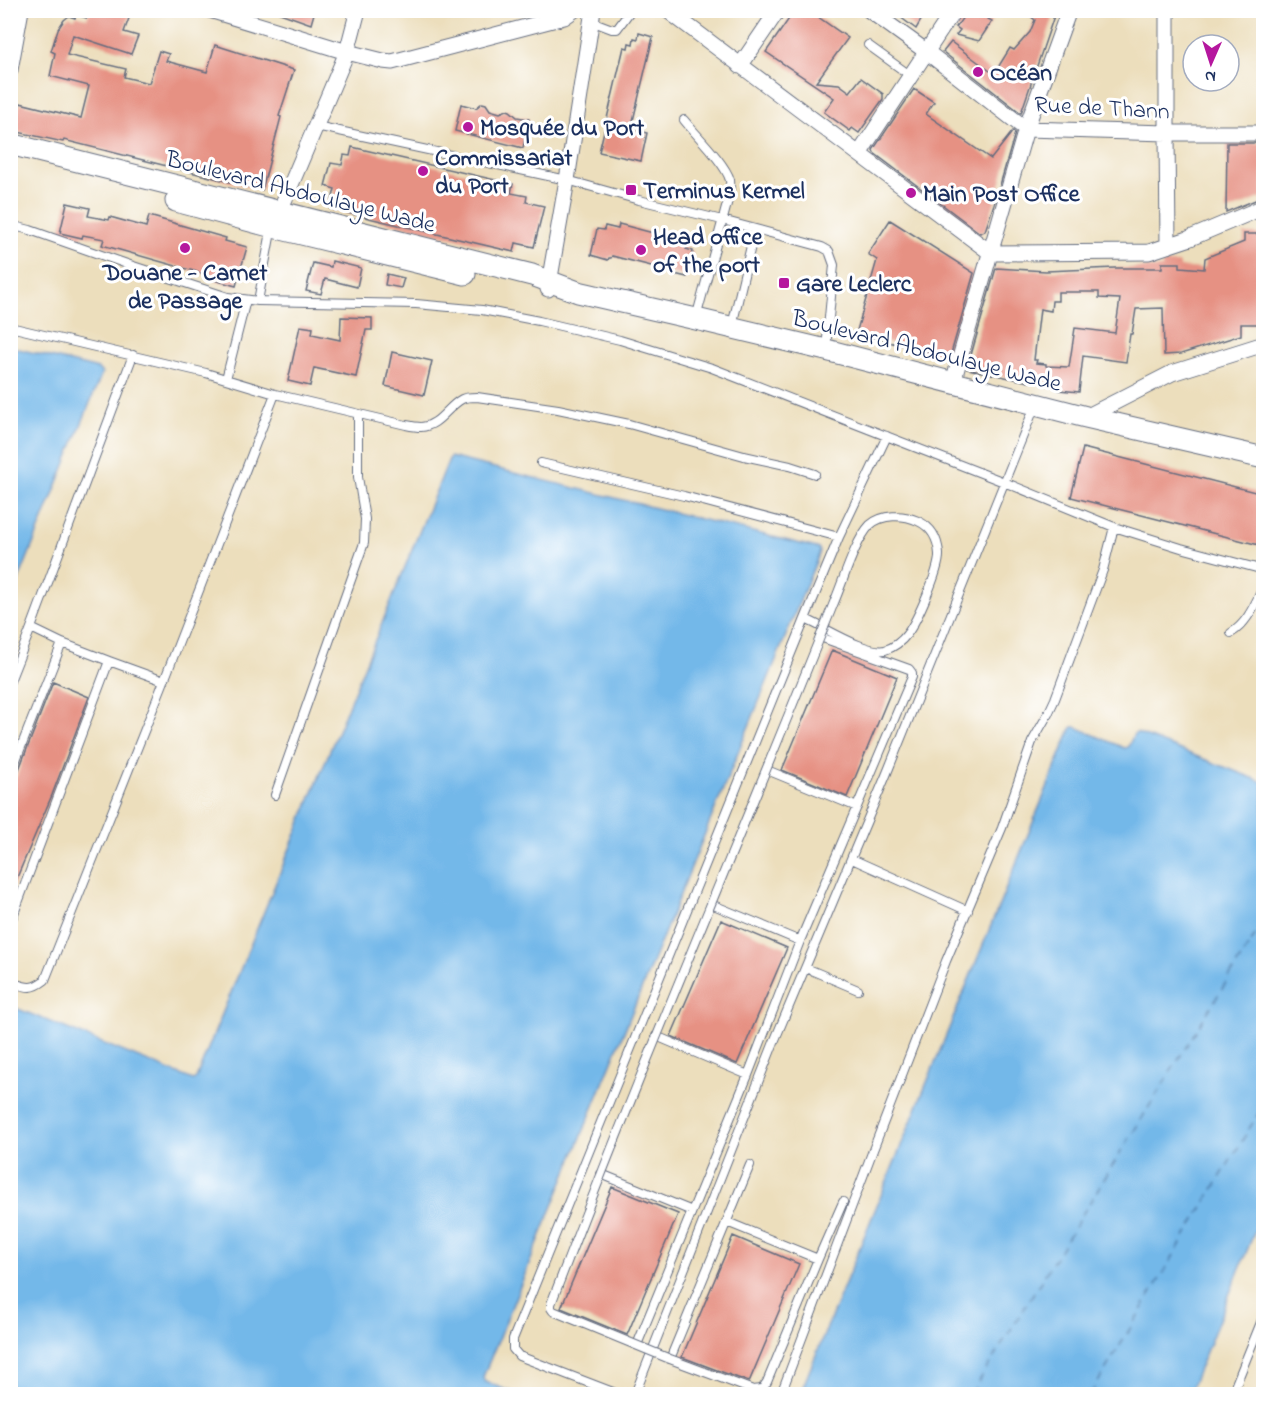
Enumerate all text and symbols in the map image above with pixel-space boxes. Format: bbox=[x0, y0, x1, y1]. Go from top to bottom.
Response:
north arrow bbox=[1181, 33, 1241, 93]
place label: Océan bbox=[990, 57, 1052, 92]
text: N bbox=[1204, 64, 1216, 88]
marker: Océan bbox=[971, 65, 985, 79]
street label: Rue de Thann bbox=[1033, 88, 1171, 131]
place label: Mosquée du Port bbox=[480, 112, 645, 147]
marker: Mosquée du Port bbox=[461, 120, 475, 134]
place label: Commissariat du Port bbox=[435, 142, 573, 205]
street label: Boulevard Abdoulaye Wade bbox=[161, 143, 439, 245]
marker: Commissariat du Port bbox=[416, 164, 430, 178]
place label: Terminus Kermel bbox=[643, 175, 805, 210]
place label: Main Post Office bbox=[923, 178, 1081, 213]
marker: Terminus Kermel bbox=[624, 183, 638, 197]
marker: Main Post Office bbox=[904, 186, 918, 200]
place label: Head office of the port bbox=[653, 221, 764, 284]
marker: Douane - Carnet de Passage bbox=[178, 241, 192, 255]
marker: Head office of the port bbox=[634, 243, 648, 257]
place label: Douane - Carnet de Passage bbox=[102, 257, 268, 321]
place label: Gare Leclerc bbox=[796, 268, 913, 303]
marker: Gare Leclerc bbox=[777, 276, 791, 290]
street label: Boulevard Abdoulaye Wade bbox=[787, 302, 1065, 404]

